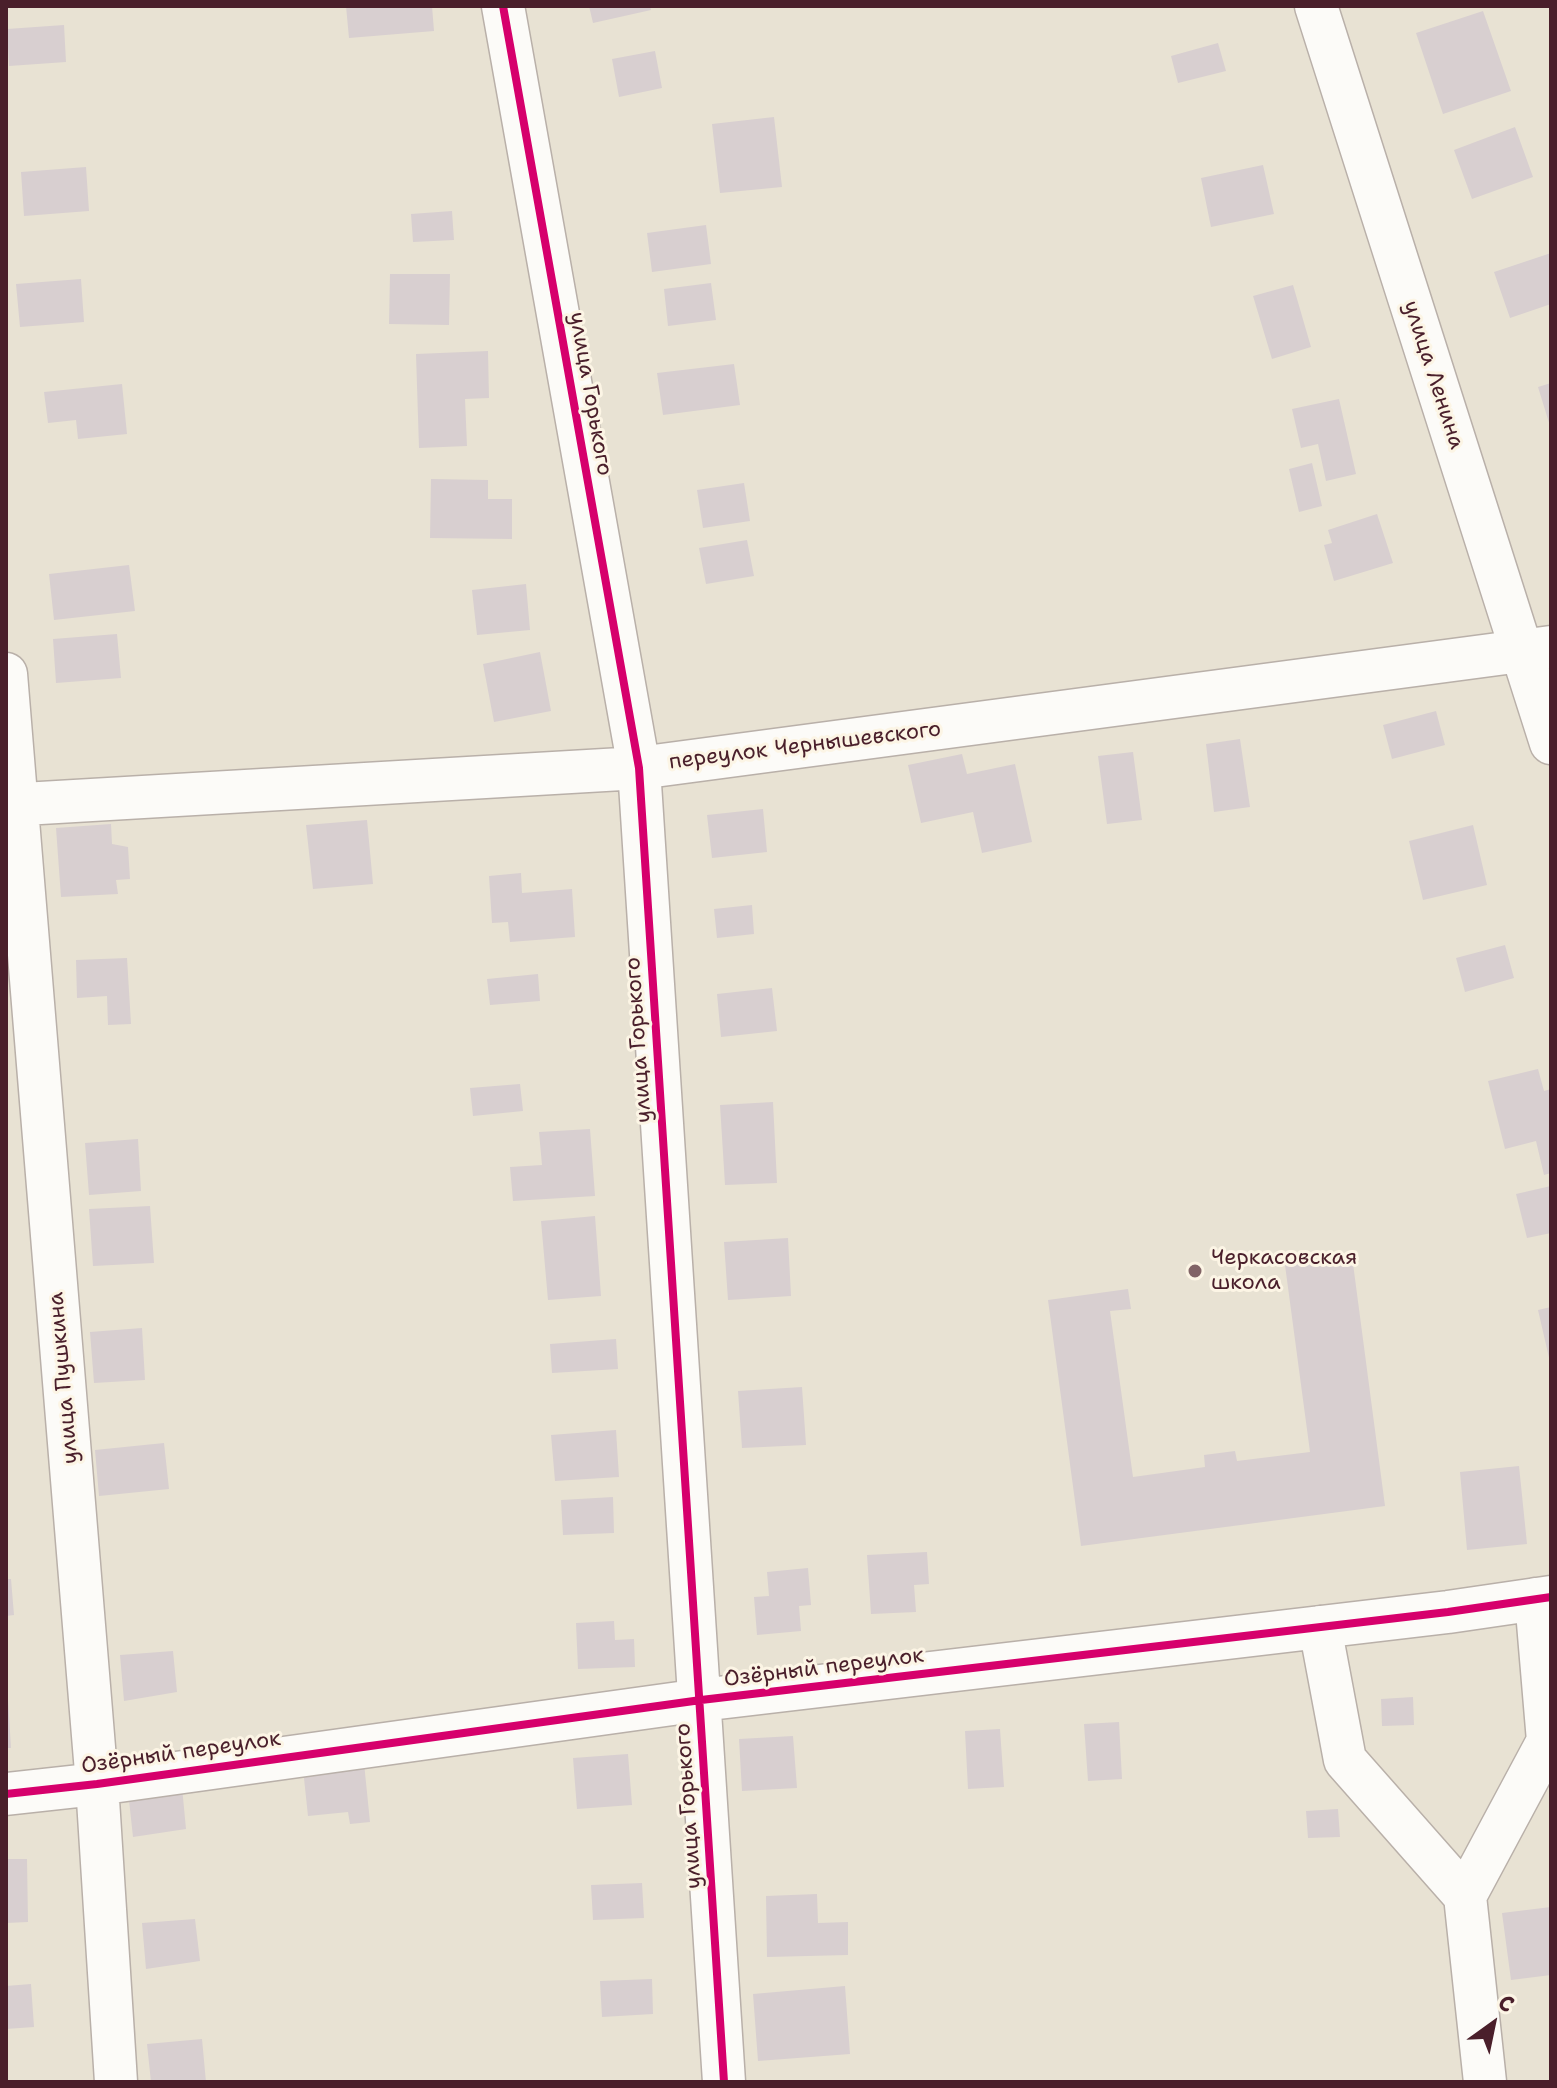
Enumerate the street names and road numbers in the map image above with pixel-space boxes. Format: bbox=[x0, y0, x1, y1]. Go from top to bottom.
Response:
street label: улица Ленина bbox=[1397, 297, 1469, 453]
street label: улица Горького bbox=[563, 310, 617, 478]
street label: переулок Чернышевского bbox=[667, 716, 943, 776]
street label: улица Горького bbox=[620, 956, 658, 1124]
street label: улица Пушкина bbox=[43, 1291, 85, 1465]
street label: Озёрный переулок bbox=[723, 1643, 925, 1693]
street label: улица Горького bbox=[670, 1722, 708, 1890]
street label: Озёрный переулок bbox=[80, 1726, 282, 1780]

